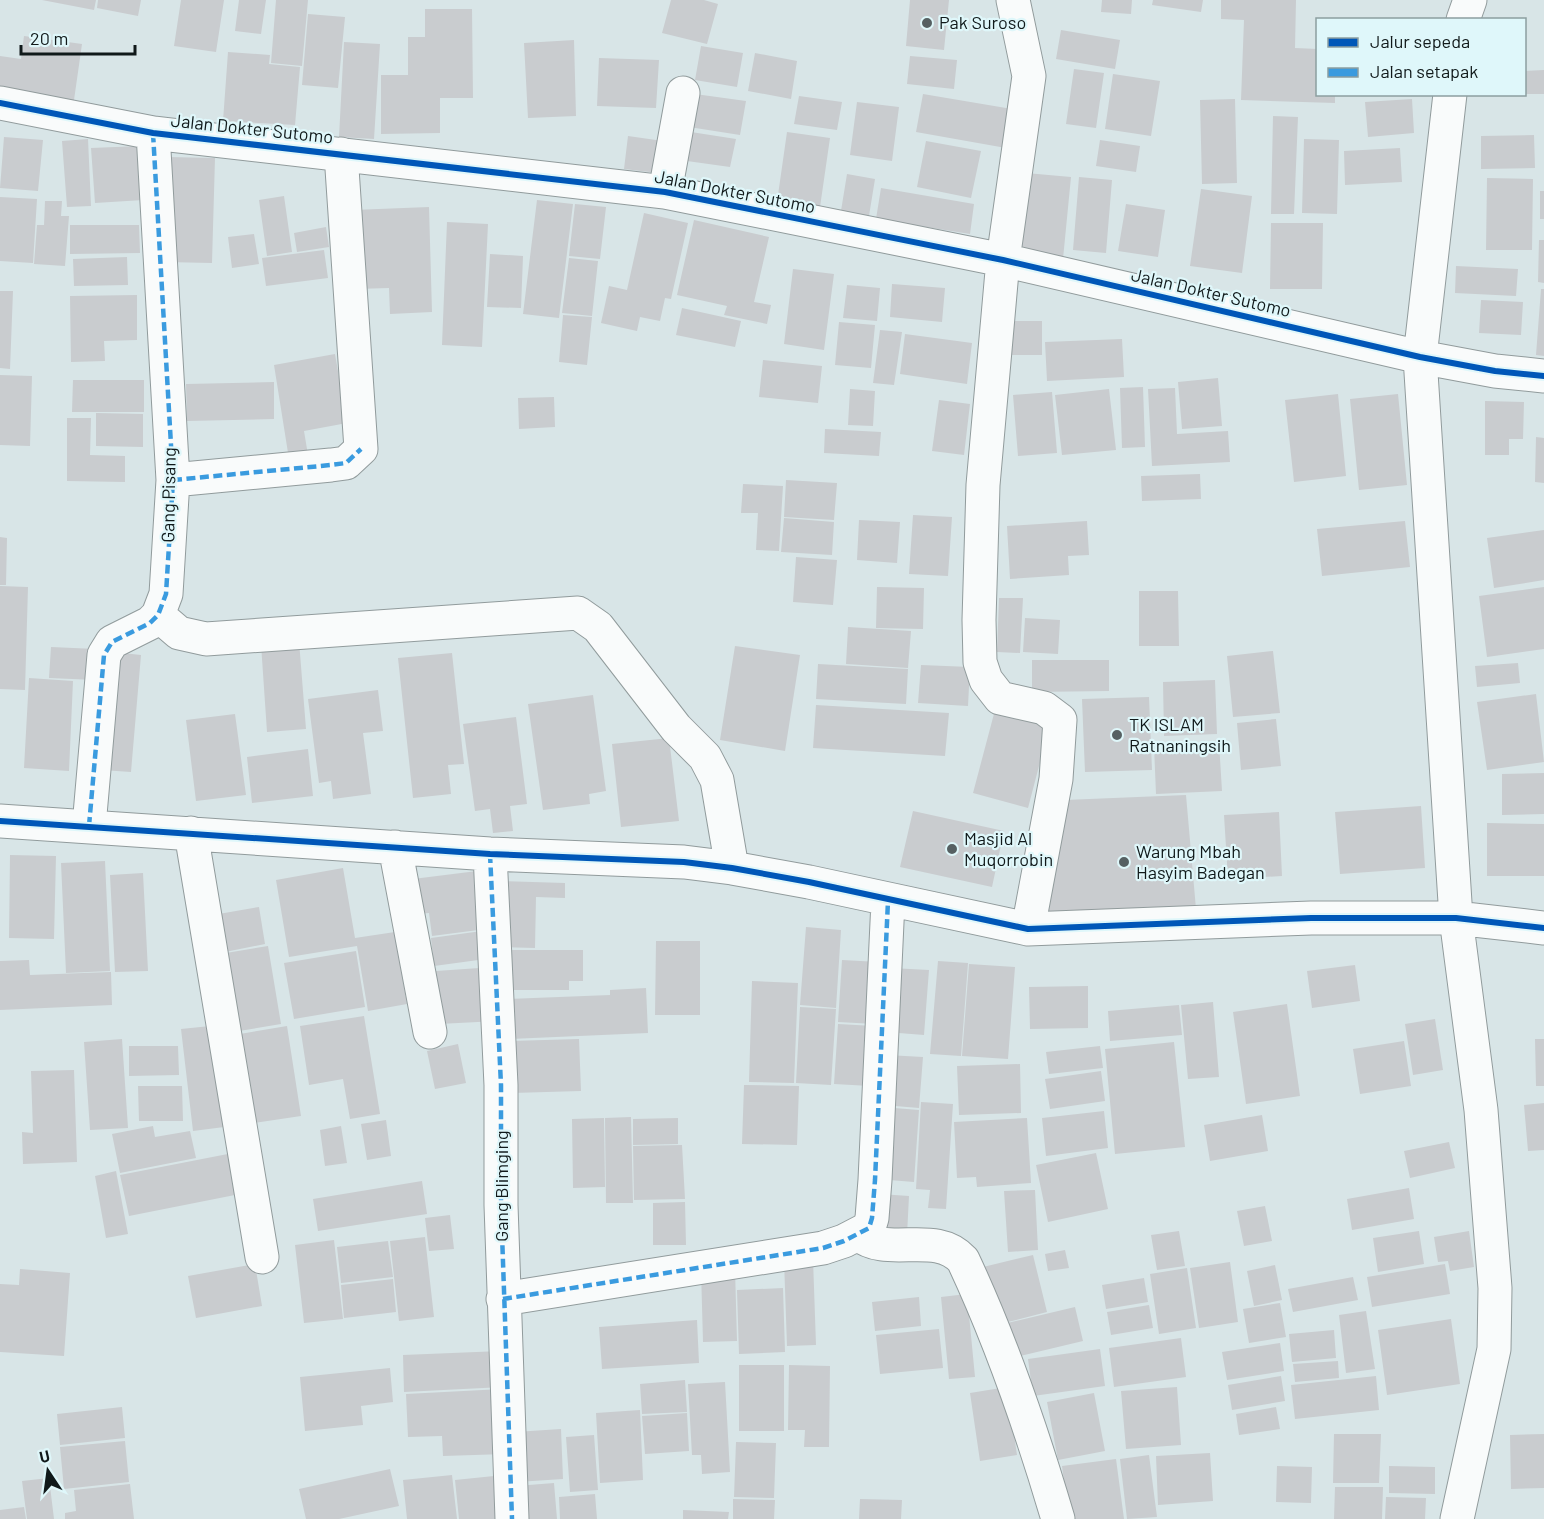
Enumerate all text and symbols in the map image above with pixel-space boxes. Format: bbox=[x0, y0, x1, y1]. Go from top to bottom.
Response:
place label: Pak Suroso bbox=[939, 11, 1026, 33]
marker: Pak Suroso bbox=[920, 16, 934, 30]
scale bar bbox=[21, 18, 135, 56]
legend bbox=[1316, 18, 1526, 96]
text: 20 m bbox=[30, 27, 68, 49]
text: Jalur sepeda bbox=[1370, 30, 1470, 52]
text: Jalan setapak bbox=[1370, 60, 1478, 82]
street label: Jalan Dokter Sutomo bbox=[170, 109, 334, 147]
street label: Jalan Dokter Sutomo bbox=[653, 165, 817, 217]
street label: Jalan Dokter Sutomo bbox=[1129, 263, 1293, 321]
street label: Gang Pisang bbox=[156, 447, 180, 543]
place label: TK ISLAM Ratnaningsih bbox=[1129, 713, 1231, 756]
marker: TK ISLAM Ratnaningsih bbox=[1110, 728, 1124, 742]
place label: Masjid Al Muqorrobin bbox=[964, 827, 1053, 870]
place label: Warung Mbah Hasyim Badegan bbox=[1136, 840, 1265, 883]
marker: Masjid Al Muqorrobin bbox=[945, 842, 959, 856]
marker: Warung Mbah Hasyim Badegan bbox=[1117, 855, 1131, 869]
street label: Gang Blimging bbox=[490, 1130, 512, 1242]
north arrow bbox=[18, 1441, 78, 1501]
text: U bbox=[37, 1446, 52, 1466]

